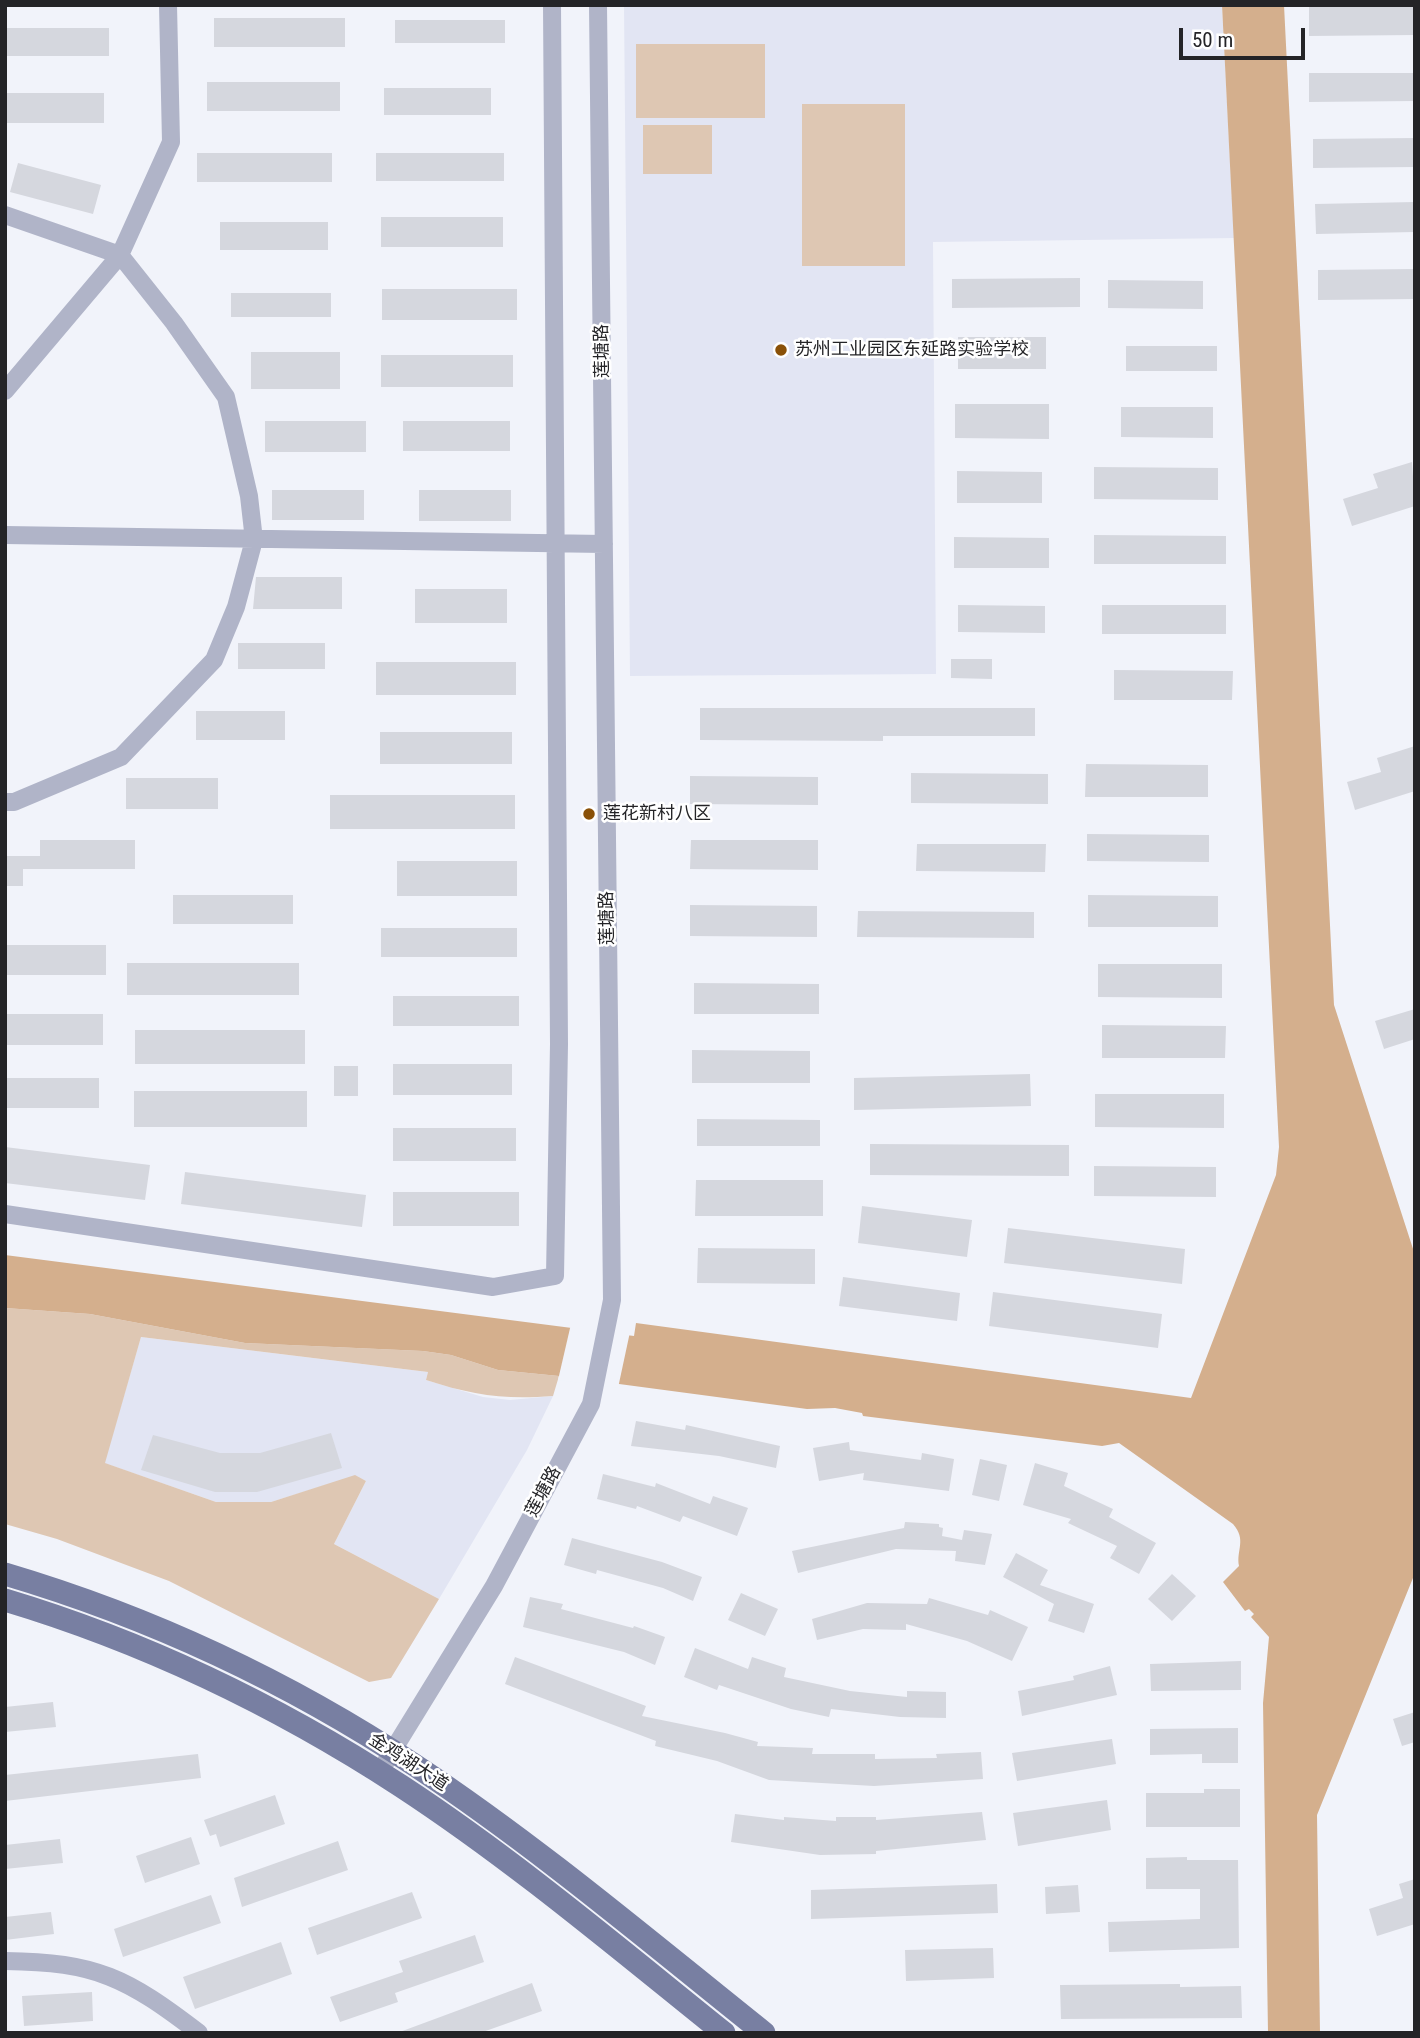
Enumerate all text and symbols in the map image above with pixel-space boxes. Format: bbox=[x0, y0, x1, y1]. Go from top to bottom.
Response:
scale bar bbox=[1182, 14, 1308, 58]
text: 50 m bbox=[1192, 28, 1233, 52]
street label: 莲塘路 bbox=[592, 324, 614, 378]
place label: 苏州工业园区东延路实验学校 bbox=[795, 339, 1029, 361]
marker: 苏州工业园区东延路实验学校 bbox=[773, 342, 789, 358]
place label: 莲花新村八区 bbox=[603, 803, 711, 825]
marker: 莲花新村八区 bbox=[581, 806, 597, 822]
street label: 莲塘路 bbox=[597, 891, 619, 945]
street label: 莲塘路 bbox=[522, 1463, 566, 1521]
street label: 金鸡湖大道 bbox=[364, 1729, 452, 1797]

